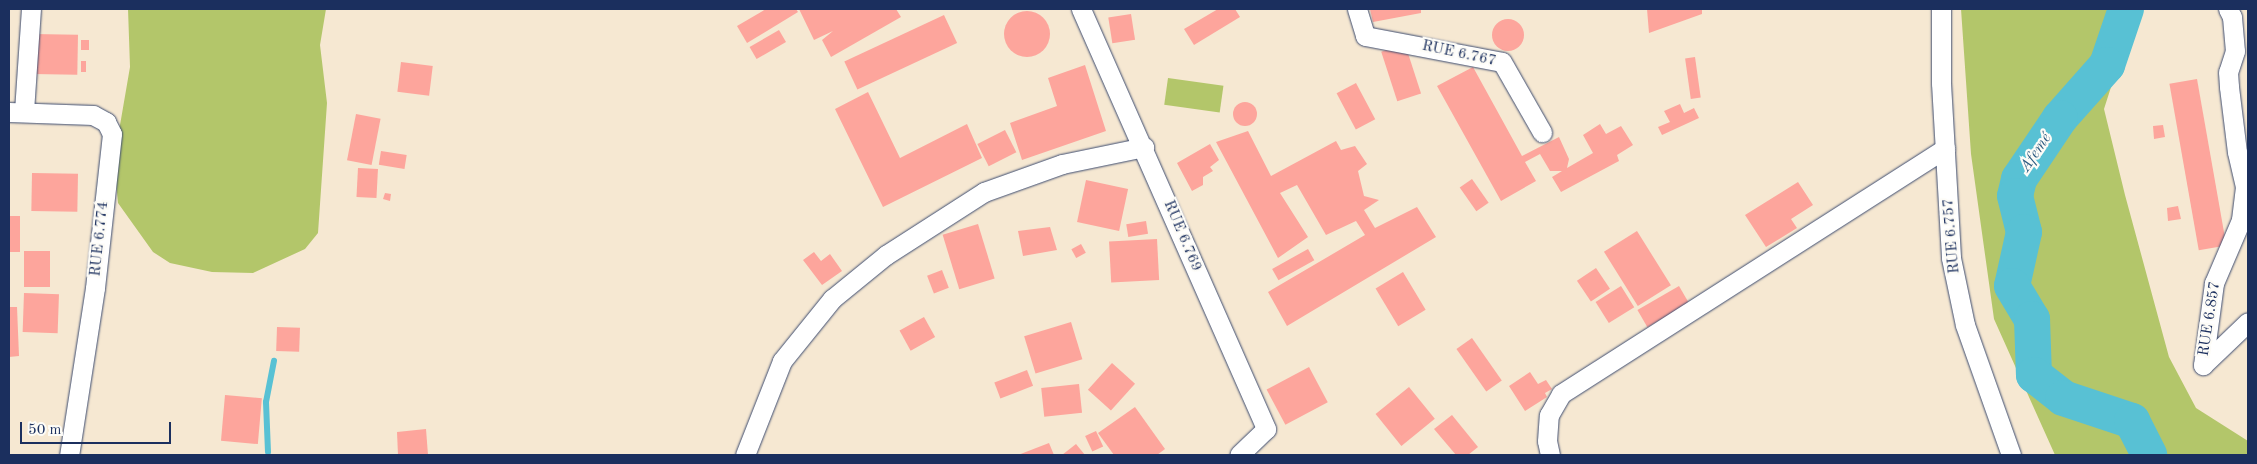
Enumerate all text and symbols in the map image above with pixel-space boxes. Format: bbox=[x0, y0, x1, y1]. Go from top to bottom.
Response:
street label: RUE 6.767 bbox=[1420, 37, 1498, 71]
water label: Afemé bbox=[2016, 130, 2056, 176]
street label: RUE 6.769 bbox=[1159, 198, 1205, 274]
street label: RUE 6.757 bbox=[1940, 198, 1964, 274]
street label: RUE 6.774 bbox=[87, 201, 113, 277]
street label: RUE 6.857 bbox=[2195, 280, 2225, 358]
scale bar bbox=[22, 412, 174, 444]
text: 50 m bbox=[28, 423, 62, 438]

